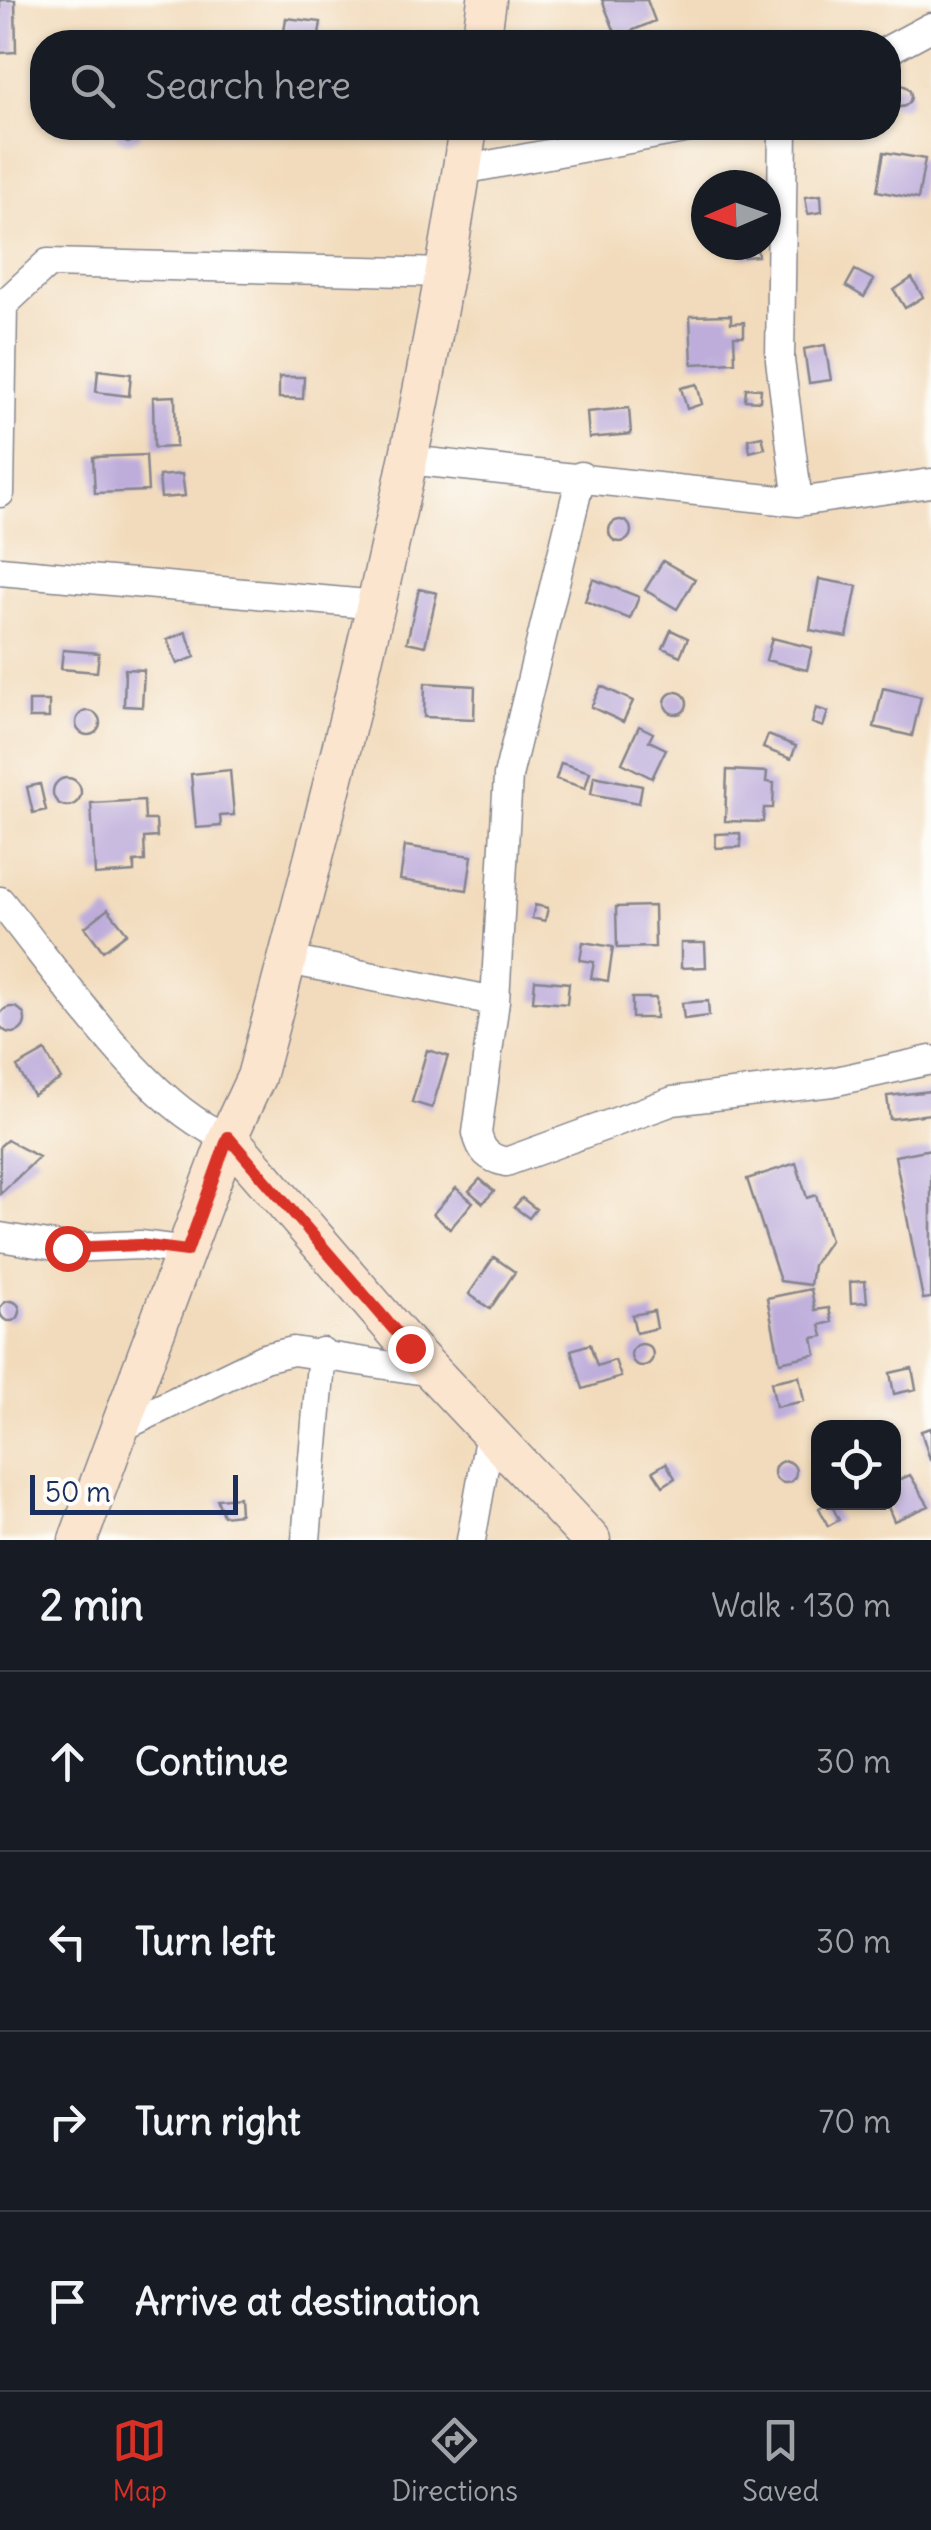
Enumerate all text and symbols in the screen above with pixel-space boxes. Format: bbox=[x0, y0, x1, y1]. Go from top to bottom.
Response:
search box bbox=[30, 30, 901, 140]
icon: search bbox=[65, 58, 120, 113]
text: Search here bbox=[145, 62, 351, 109]
north arrow bbox=[691, 170, 781, 260]
route start bbox=[45, 1226, 91, 1272]
route end bbox=[388, 1326, 434, 1372]
map controls bbox=[811, 1420, 901, 1510]
button: locate bbox=[811, 1420, 901, 1510]
scale bar bbox=[30, 1470, 238, 1514]
text: 50 m bbox=[45, 1474, 111, 1510]
text: 2 min bbox=[40, 1579, 144, 1631]
text: Walk · 130 m bbox=[711, 1585, 891, 1626]
icon: ahead bbox=[40, 1734, 95, 1789]
text: Continue bbox=[135, 1738, 288, 1785]
text: 30 m bbox=[816, 1741, 891, 1782]
icon: left bbox=[40, 1914, 95, 1969]
text: Turn left bbox=[135, 1918, 275, 1965]
text: 30 m bbox=[816, 1921, 891, 1962]
icon: right bbox=[40, 2094, 95, 2149]
text: Turn right bbox=[135, 2098, 301, 2145]
text: 70 m bbox=[819, 2101, 891, 2142]
icon: arrive bbox=[40, 2274, 95, 2329]
text: Arrive at destination bbox=[135, 2278, 480, 2325]
tab: Map bbox=[112, 2413, 167, 2509]
tab: Directions bbox=[391, 2413, 518, 2509]
tab: Saved bbox=[742, 2413, 819, 2509]

